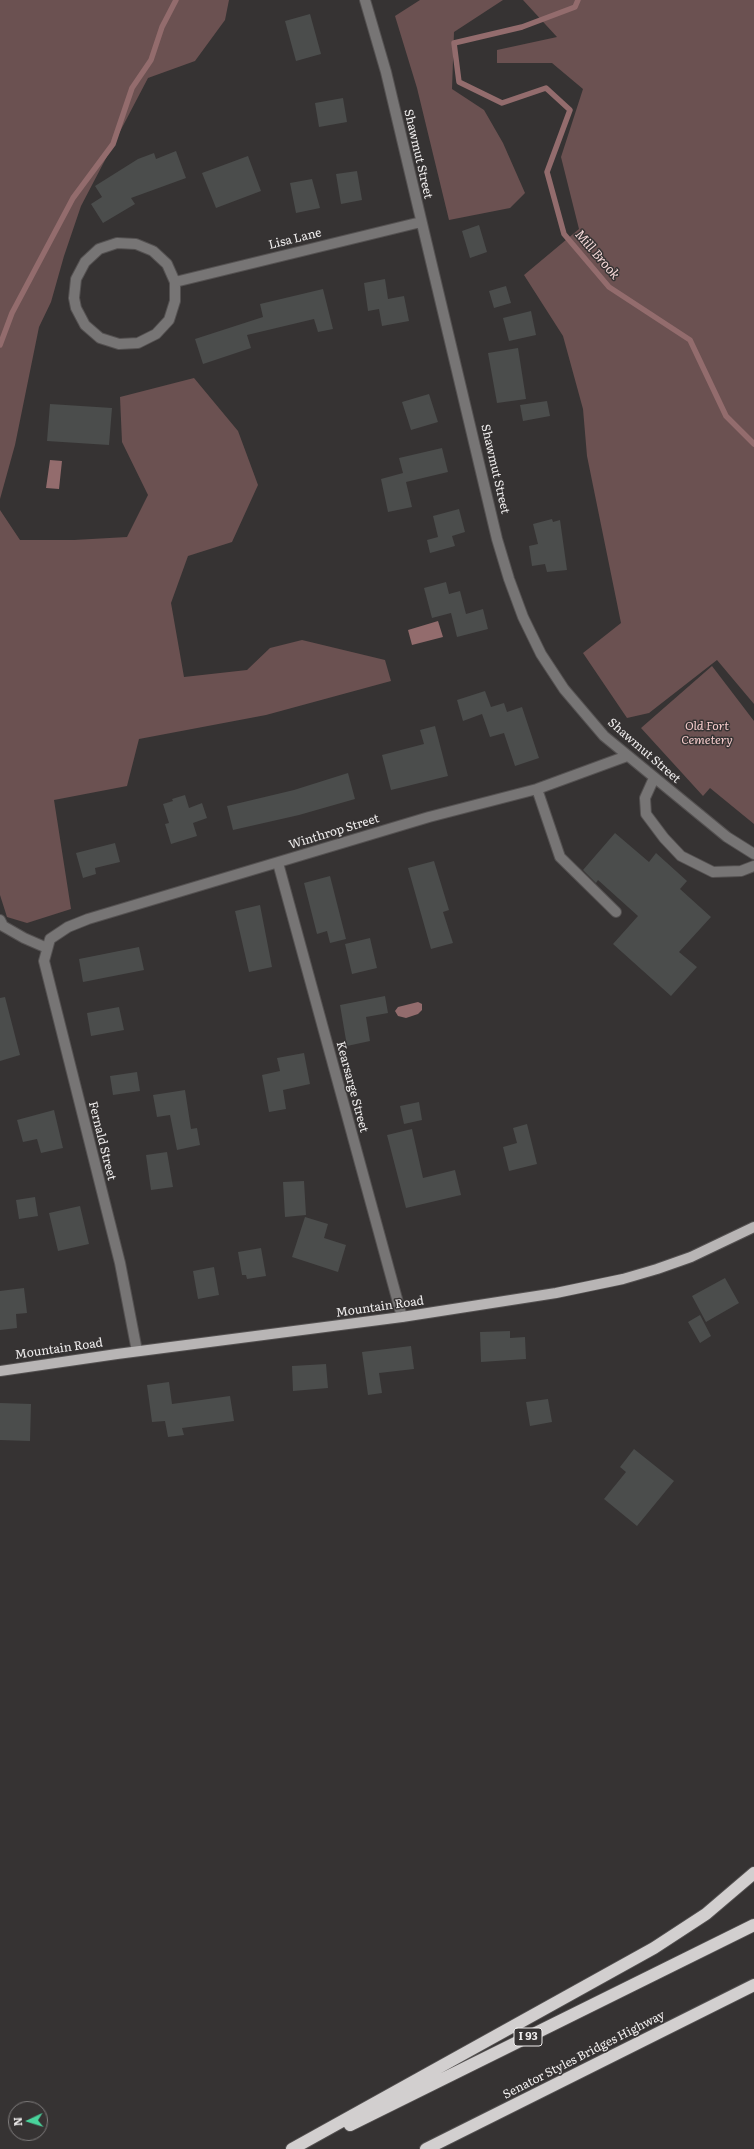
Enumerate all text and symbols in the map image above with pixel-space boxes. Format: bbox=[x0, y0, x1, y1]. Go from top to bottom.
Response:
street label: Shawmut Street bbox=[401, 108, 435, 200]
street label: Lisa Lane bbox=[267, 225, 323, 253]
water label: Mill Brook bbox=[571, 227, 623, 283]
street label: Shawmut Street bbox=[478, 423, 512, 515]
street label: Shawmut Street bbox=[605, 716, 683, 786]
park label: Old Fort Cemetery bbox=[681, 719, 733, 747]
street label: Winthrop Street bbox=[287, 811, 381, 853]
street label: Kearsarge Street bbox=[333, 1040, 371, 1134]
street label: Fernald Street bbox=[85, 1100, 119, 1182]
street label: Mountain Road bbox=[335, 1294, 425, 1320]
street label: Mountain Road bbox=[14, 1336, 104, 1362]
street label: Senator Styles Bridges Highway bbox=[501, 2008, 667, 2102]
road number: I 93 bbox=[514, 2028, 542, 2046]
north arrow bbox=[8, 2101, 48, 2141]
text: N bbox=[9, 2117, 25, 2127]

